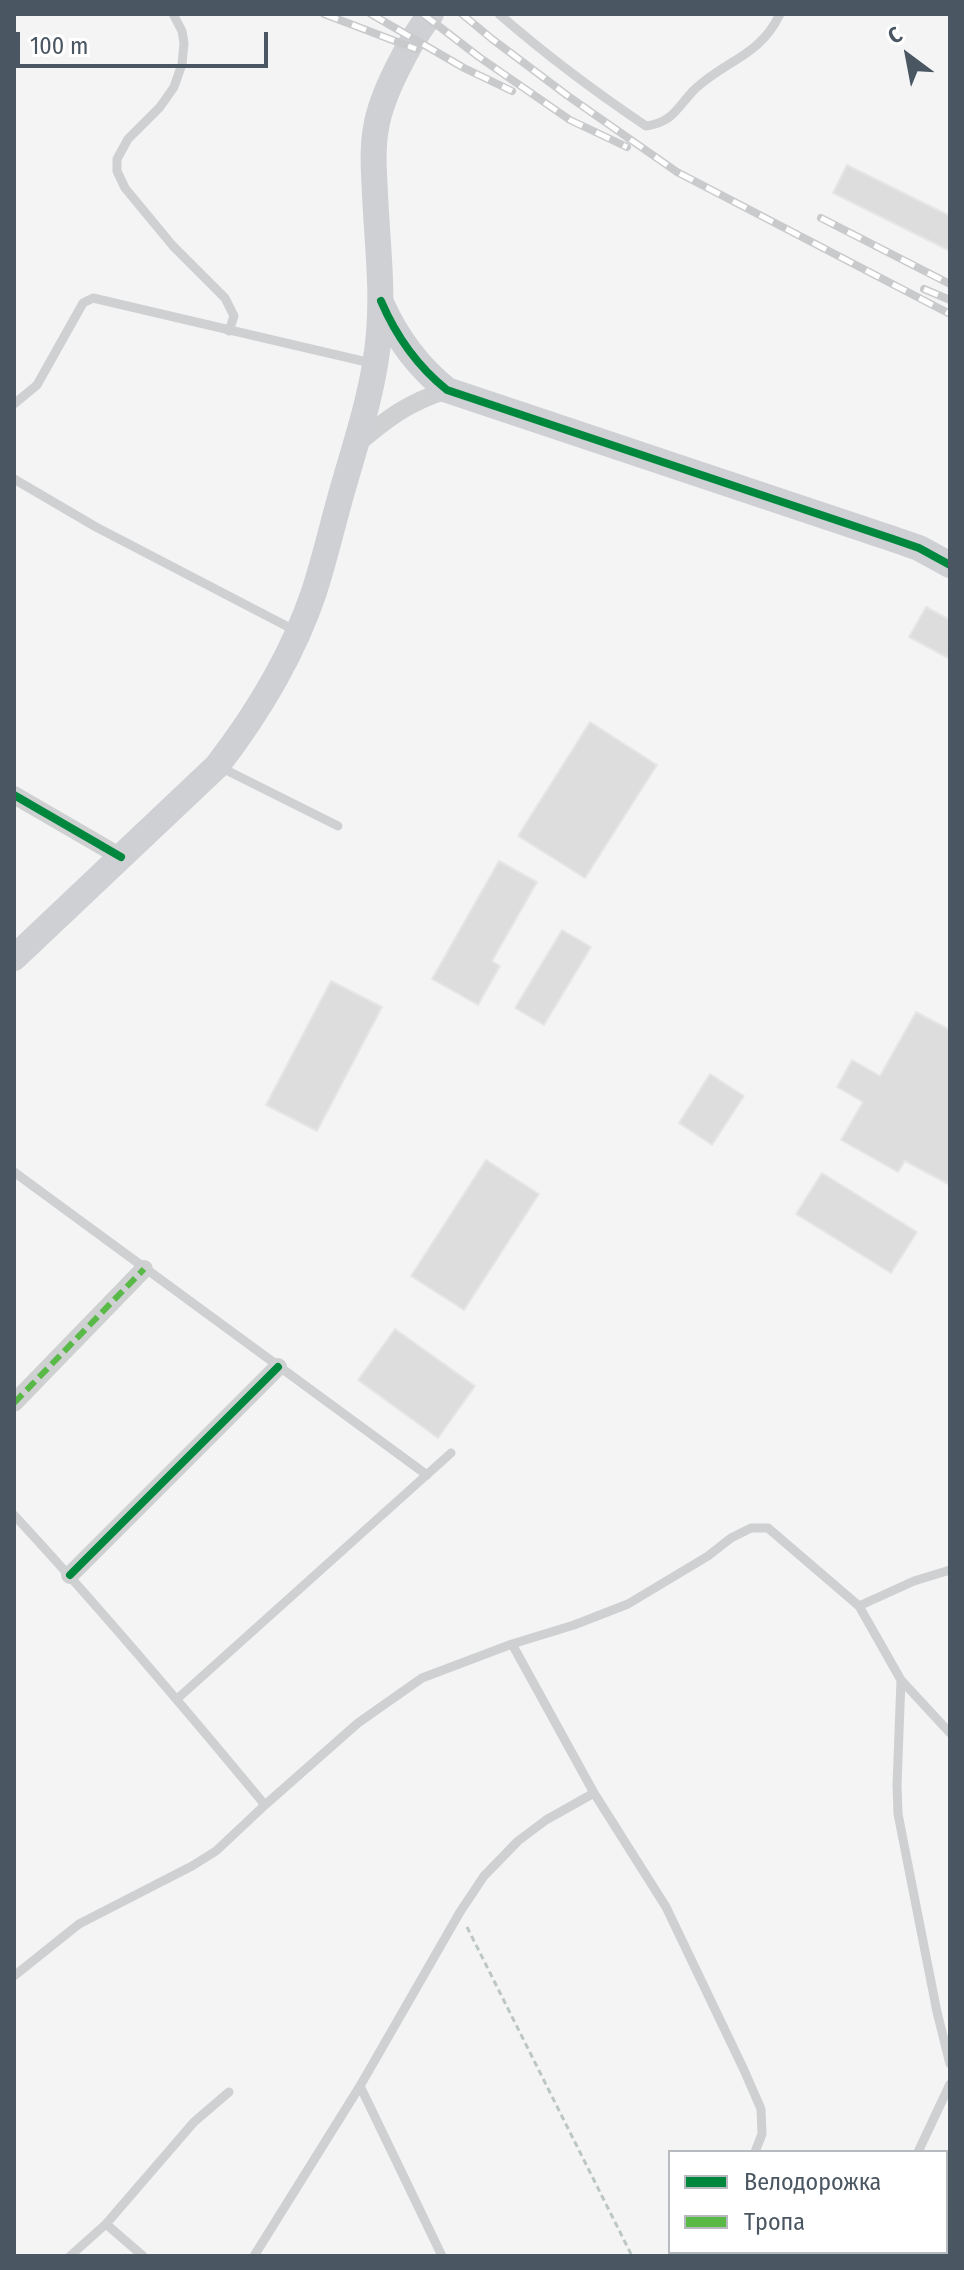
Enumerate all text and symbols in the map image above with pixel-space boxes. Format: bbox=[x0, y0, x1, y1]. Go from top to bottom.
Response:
scale bar bbox=[20, 16, 272, 66]
north arrow bbox=[868, 16, 948, 96]
text: С bbox=[883, 21, 907, 50]
text: 100 m bbox=[30, 32, 88, 60]
legend bbox=[668, 2150, 948, 2254]
text: Велодорожка bbox=[744, 2168, 881, 2196]
text: Тропа bbox=[744, 2208, 805, 2236]

